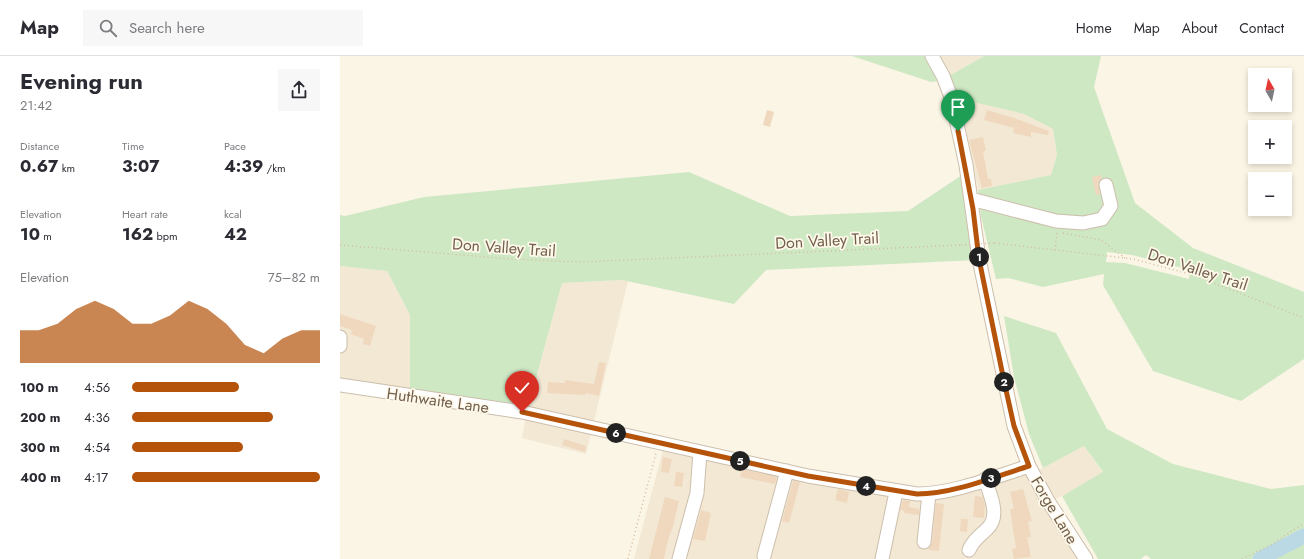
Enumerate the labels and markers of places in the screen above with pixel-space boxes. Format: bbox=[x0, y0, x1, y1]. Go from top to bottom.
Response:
pin bbox=[941, 90, 975, 131]
pin: 1 bbox=[969, 247, 989, 267]
pin bbox=[505, 371, 539, 412]
pin: 2 bbox=[994, 372, 1014, 392]
pin: 6 bbox=[606, 423, 626, 443]
pin: 5 bbox=[730, 451, 750, 471]
pin: 3 bbox=[981, 468, 1001, 488]
pin: 4 bbox=[856, 476, 876, 496]

